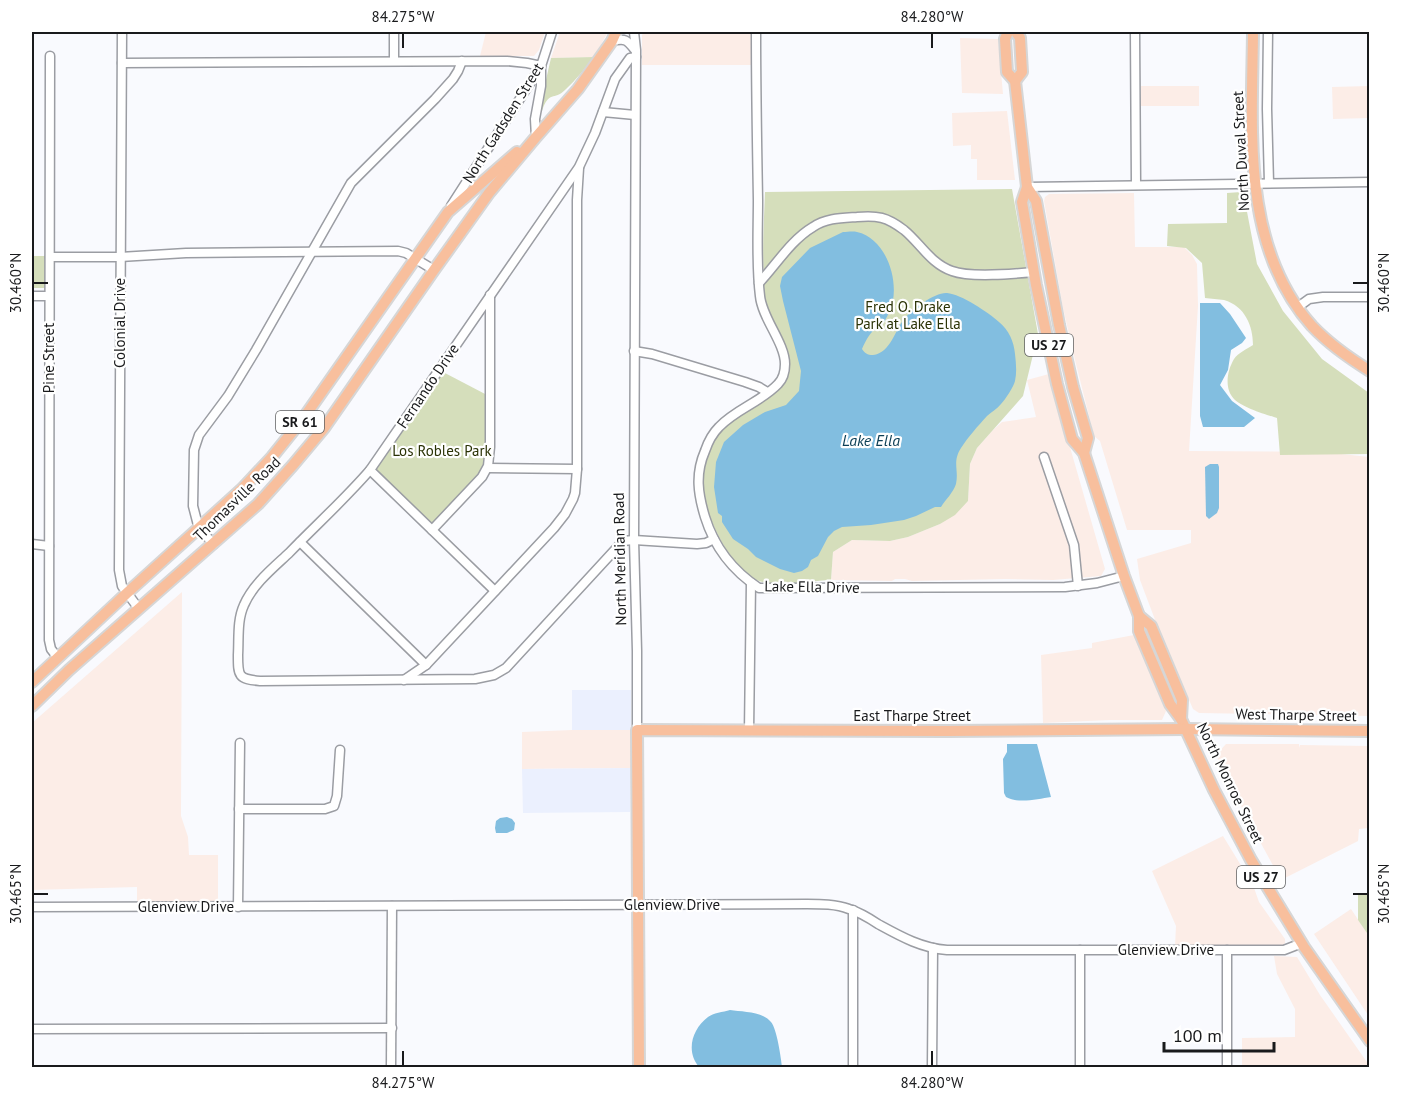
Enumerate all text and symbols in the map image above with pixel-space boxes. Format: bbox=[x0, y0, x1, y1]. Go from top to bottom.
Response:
text: 84.275°W bbox=[372, 7, 435, 26]
text: 84.280°W bbox=[901, 7, 964, 26]
street label: North Gadsden Street bbox=[458, 59, 547, 186]
street label: North Duval Street bbox=[1228, 90, 1253, 212]
text: 30.460°N bbox=[6, 253, 25, 313]
text: 30.460°N bbox=[1374, 253, 1393, 313]
street label: Colonial Drive bbox=[110, 278, 129, 368]
park label: Fred O. Drake Park at Lake Ella bbox=[855, 297, 961, 333]
street label: Pine Street bbox=[39, 323, 58, 393]
road number: US 27 bbox=[1025, 334, 1073, 356]
street label: Fernando Drive bbox=[392, 340, 463, 432]
road number: SR 61 bbox=[276, 411, 324, 433]
water label: Lake Ella bbox=[842, 430, 900, 450]
park label: Los Robles Park bbox=[392, 441, 493, 460]
street label: Thomasville Road bbox=[189, 452, 284, 545]
street label: North Meridian Road bbox=[609, 492, 630, 626]
street label: Lake Ella Drive bbox=[764, 576, 860, 597]
street label: West Tharpe Street bbox=[1235, 704, 1357, 725]
street label: East Tharpe Street bbox=[853, 706, 971, 725]
street label: North Monroe Street bbox=[1193, 719, 1268, 846]
text: 30.465°N bbox=[6, 864, 25, 924]
text: 30.465°N bbox=[1374, 864, 1393, 924]
road number: US 27 bbox=[1237, 866, 1285, 888]
street label: Glenview Drive bbox=[624, 895, 720, 914]
street label: Glenview Drive bbox=[138, 897, 234, 916]
street label: Glenview Drive bbox=[1118, 940, 1214, 959]
scale bar bbox=[1164, 1015, 1274, 1053]
text: 100 m bbox=[1173, 1024, 1222, 1047]
text: 84.275°W bbox=[372, 1073, 435, 1092]
text: 84.280°W bbox=[901, 1073, 964, 1092]

